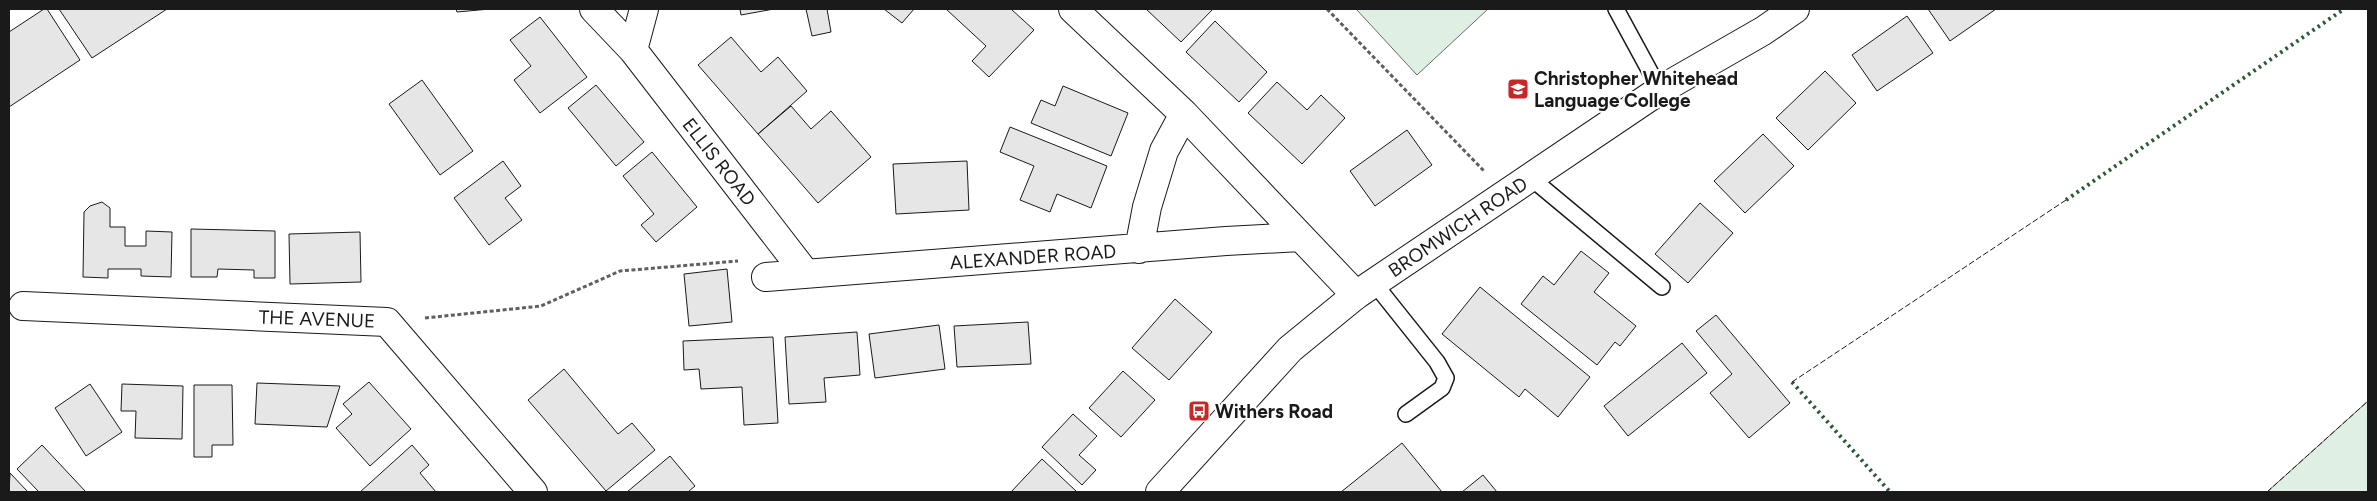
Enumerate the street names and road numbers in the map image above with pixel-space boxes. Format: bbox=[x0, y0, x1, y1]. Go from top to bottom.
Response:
street label: ELLIS ROAD bbox=[678, 114, 760, 210]
street label: BROMWICH ROAD bbox=[1384, 172, 1532, 282]
street label: ALEXANDER ROAD bbox=[949, 240, 1117, 274]
street label: THE AVENUE bbox=[258, 305, 376, 333]

